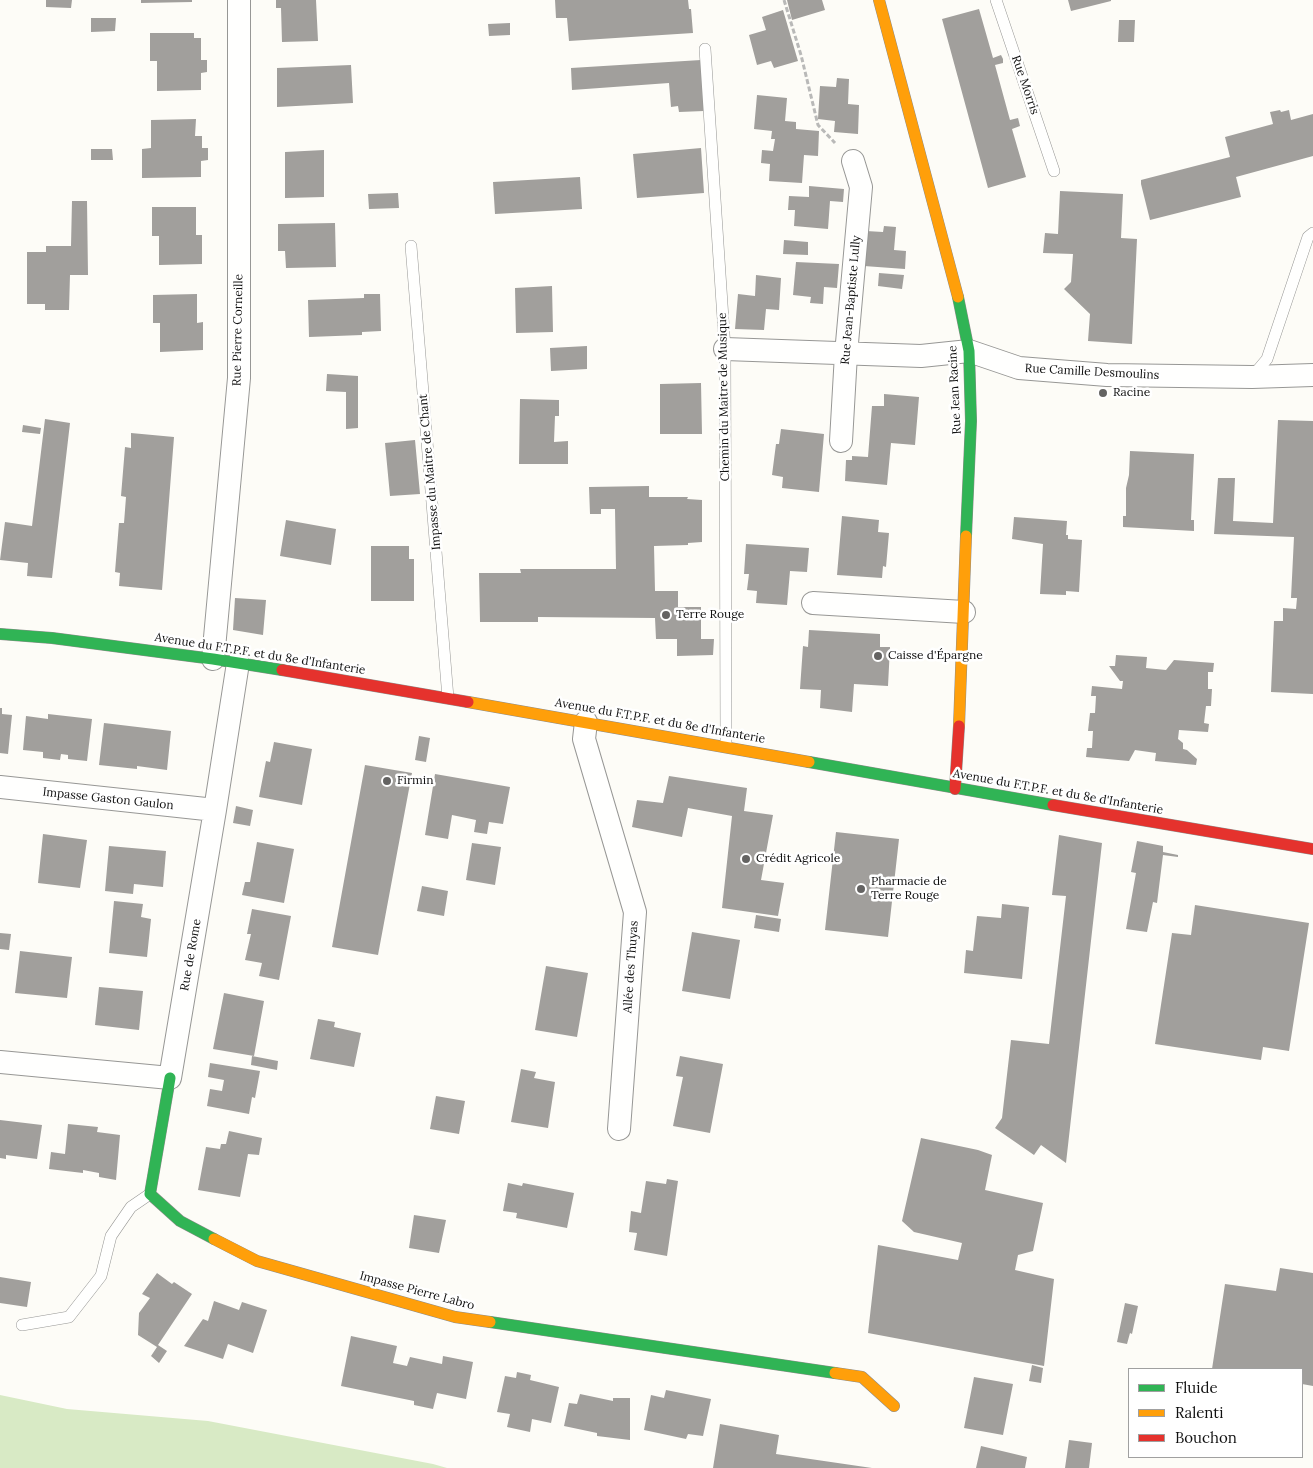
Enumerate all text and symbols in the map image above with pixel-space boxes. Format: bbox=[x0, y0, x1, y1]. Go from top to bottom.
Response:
street label: Rue Morris bbox=[1008, 54, 1042, 116]
street label: Rue Jean-Baptiste Lully bbox=[838, 235, 864, 365]
street label: Rue Pierre Corneille bbox=[230, 274, 246, 386]
street label: Chemin du Maitre de Musique bbox=[715, 312, 733, 482]
street label: Rue Jean Racine bbox=[945, 345, 965, 435]
street label: Rue Camille Desmoulins bbox=[1024, 361, 1160, 383]
place label: Racine bbox=[1113, 386, 1150, 400]
marker: Racine bbox=[1097, 387, 1109, 399]
street label: Impasse du Maitre de Chant bbox=[416, 393, 444, 551]
place label: Terre Rouge bbox=[676, 608, 744, 622]
marker: Terre Rouge bbox=[660, 609, 672, 621]
street label: Avenue du F.T.P.F. et du 8e d'Infanterie bbox=[154, 630, 366, 678]
place label: Caisse d'Épargne bbox=[888, 649, 983, 663]
marker: Caisse d'Épargne bbox=[872, 650, 884, 662]
street label: Avenue du F.T.P.F. et du 8e d'Infanterie bbox=[554, 695, 766, 747]
street label: Avenue du F.T.P.F. et du 8e d'Infanterie bbox=[952, 766, 1164, 818]
place label: Firmin bbox=[397, 774, 433, 788]
marker: Firmin bbox=[381, 775, 393, 787]
street label: Impasse Gaston Gaulon bbox=[42, 785, 174, 813]
place label: Crédit Agricole bbox=[756, 852, 840, 866]
marker: Crédit Agricole bbox=[740, 853, 752, 865]
place label: Pharmacie de Terre Rouge bbox=[871, 875, 947, 903]
marker: Pharmacie de Terre Rouge bbox=[855, 883, 867, 895]
street label: Rue de Rome bbox=[178, 918, 204, 992]
street label: Allée des Thuyas bbox=[621, 920, 641, 1014]
street label: Impasse Pierre Labro bbox=[358, 1269, 476, 1313]
legend bbox=[1128, 1368, 1303, 1458]
text: Fluide bbox=[1175, 1378, 1218, 1397]
text: Ralenti bbox=[1175, 1403, 1223, 1422]
text: Bouchon bbox=[1175, 1428, 1237, 1447]

